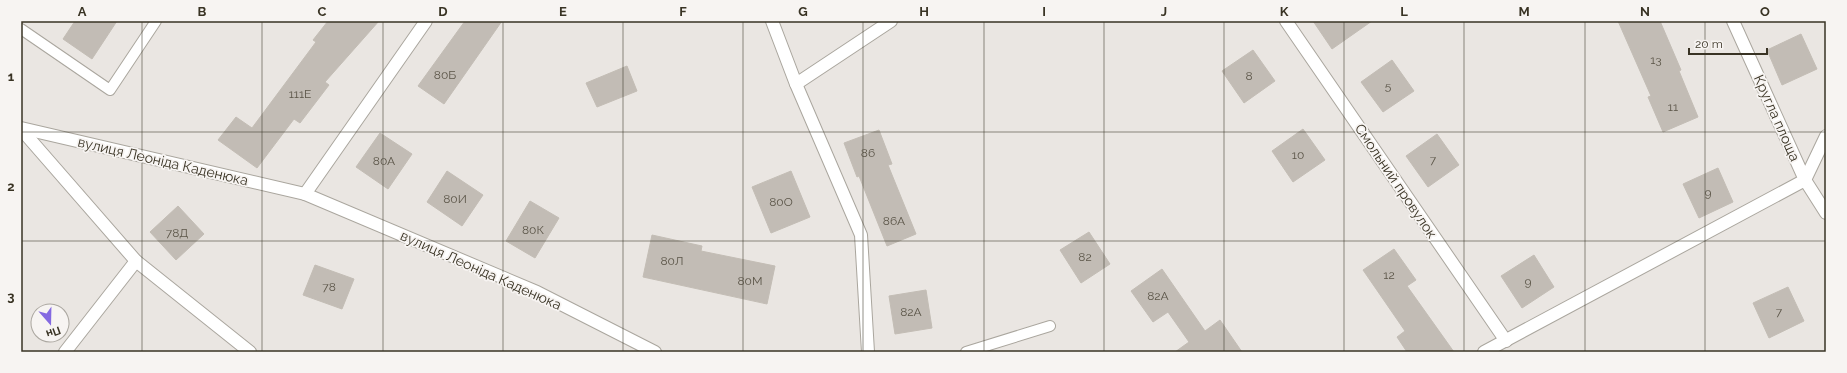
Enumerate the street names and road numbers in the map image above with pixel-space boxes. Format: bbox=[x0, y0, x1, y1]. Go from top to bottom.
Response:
street label: Кругла площа bbox=[1751, 72, 1803, 164]
street label: Смольний провулок bbox=[1352, 121, 1440, 241]
street label: вулиця Леоніда Каденюка bbox=[76, 134, 250, 188]
street label: вулиця Леоніда Каденюка bbox=[398, 227, 564, 313]

